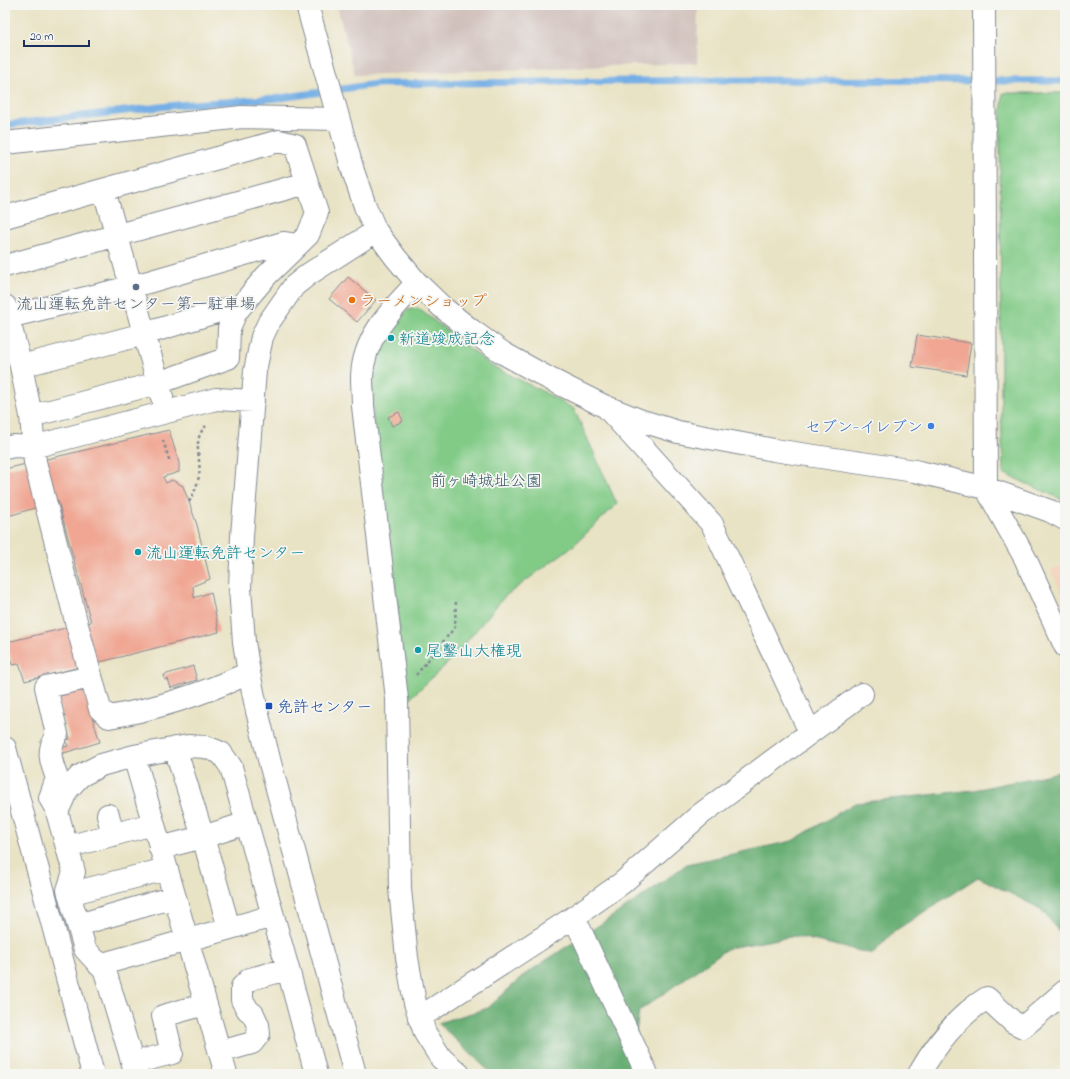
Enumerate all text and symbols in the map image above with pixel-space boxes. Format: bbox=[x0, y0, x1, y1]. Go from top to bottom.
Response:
scale bar bbox=[24, 22, 89, 48]
text: 20 m bbox=[30, 28, 53, 46]
marker: 流山運転免許センター第一駐車場 bbox=[131, 282, 141, 292]
place label: ラーメンショップ bbox=[360, 290, 487, 314]
place label: 流山運転免許センター第一駐車場 bbox=[16, 293, 256, 317]
marker: ラーメンショップ bbox=[347, 295, 357, 305]
place label: 新道竣成記念 bbox=[399, 328, 495, 352]
marker: 新道竣成記念 bbox=[386, 333, 396, 343]
place label: セブン-イレブン bbox=[805, 416, 923, 440]
marker: セブン-イレブン bbox=[926, 421, 936, 431]
park label: 前ヶ崎城址公園 bbox=[430, 470, 542, 494]
place label: 流山運転免許センター bbox=[146, 542, 305, 566]
marker: 流山運転免許センター bbox=[133, 547, 143, 557]
place label: 尾鑿山大権現 bbox=[426, 640, 522, 664]
marker: 尾鑿山大権現 bbox=[413, 645, 423, 655]
place label: 免許センター bbox=[277, 696, 372, 720]
marker: 免許センター bbox=[264, 701, 274, 711]

